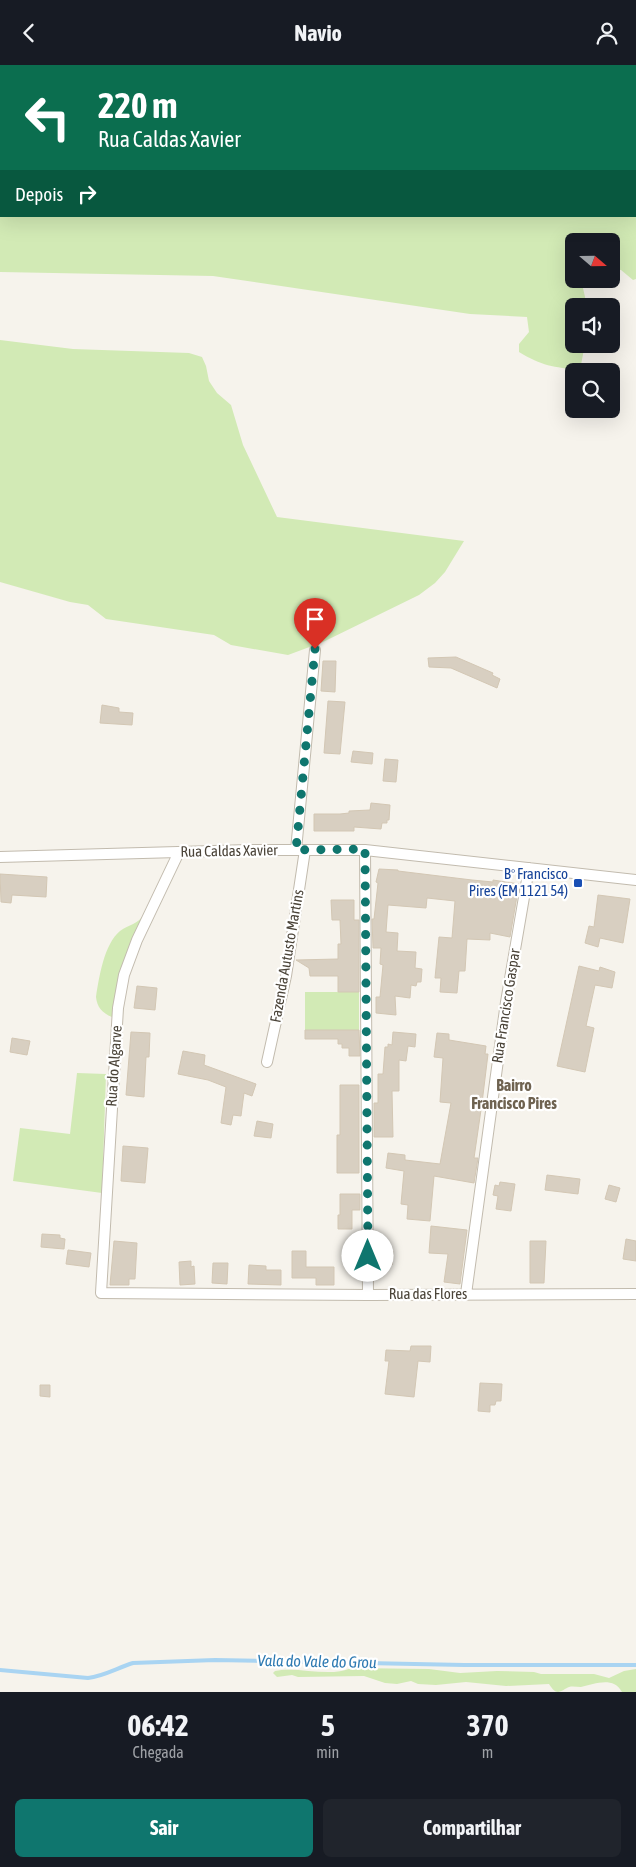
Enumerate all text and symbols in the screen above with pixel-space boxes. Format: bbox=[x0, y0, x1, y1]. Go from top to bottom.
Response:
icon: back bbox=[15, 19, 43, 47]
icon: person bbox=[593, 19, 621, 47]
text: Navio bbox=[294, 20, 342, 46]
icon: left bbox=[15, 85, 80, 150]
text: 220 m bbox=[98, 85, 177, 125]
text: Rua Caldas Xavier bbox=[98, 126, 241, 152]
icon: right bbox=[73, 180, 101, 208]
text: Depois bbox=[15, 183, 63, 205]
north arrow bbox=[565, 233, 620, 287]
map controls bbox=[565, 233, 620, 418]
button: sound bbox=[565, 298, 620, 353]
button: search bbox=[565, 363, 620, 418]
pin bbox=[294, 598, 336, 649]
icon: arrive bbox=[301, 605, 329, 633]
street label: Rua Caldas Xavier bbox=[180, 841, 278, 860]
place label: Bº Francisco Pires (EM 1121 54) bbox=[469, 865, 568, 899]
marker: Bº Francisco Pires (EM 1121 54) bbox=[572, 877, 584, 889]
street label: Fazenda Autusto Martins bbox=[266, 888, 307, 1024]
street label: Rua Francisco Gaspar bbox=[488, 947, 523, 1064]
street label: Rua do Algarve bbox=[102, 1025, 125, 1107]
district label: Bairro Francisco Pires bbox=[471, 1076, 557, 1112]
position arrow bbox=[341, 1229, 393, 1281]
street label: Rua das Flores bbox=[389, 1285, 467, 1302]
water label: Vala do Vale do Grou bbox=[257, 1651, 377, 1671]
text: 06:42 bbox=[127, 1708, 189, 1742]
text: 5 bbox=[321, 1708, 335, 1742]
text: 370 bbox=[466, 1708, 509, 1742]
text: Chegada bbox=[132, 1743, 184, 1761]
text: min bbox=[316, 1743, 339, 1761]
text: m bbox=[482, 1743, 493, 1761]
button: Sair bbox=[15, 1799, 313, 1857]
button: Compartilhar bbox=[323, 1799, 621, 1857]

